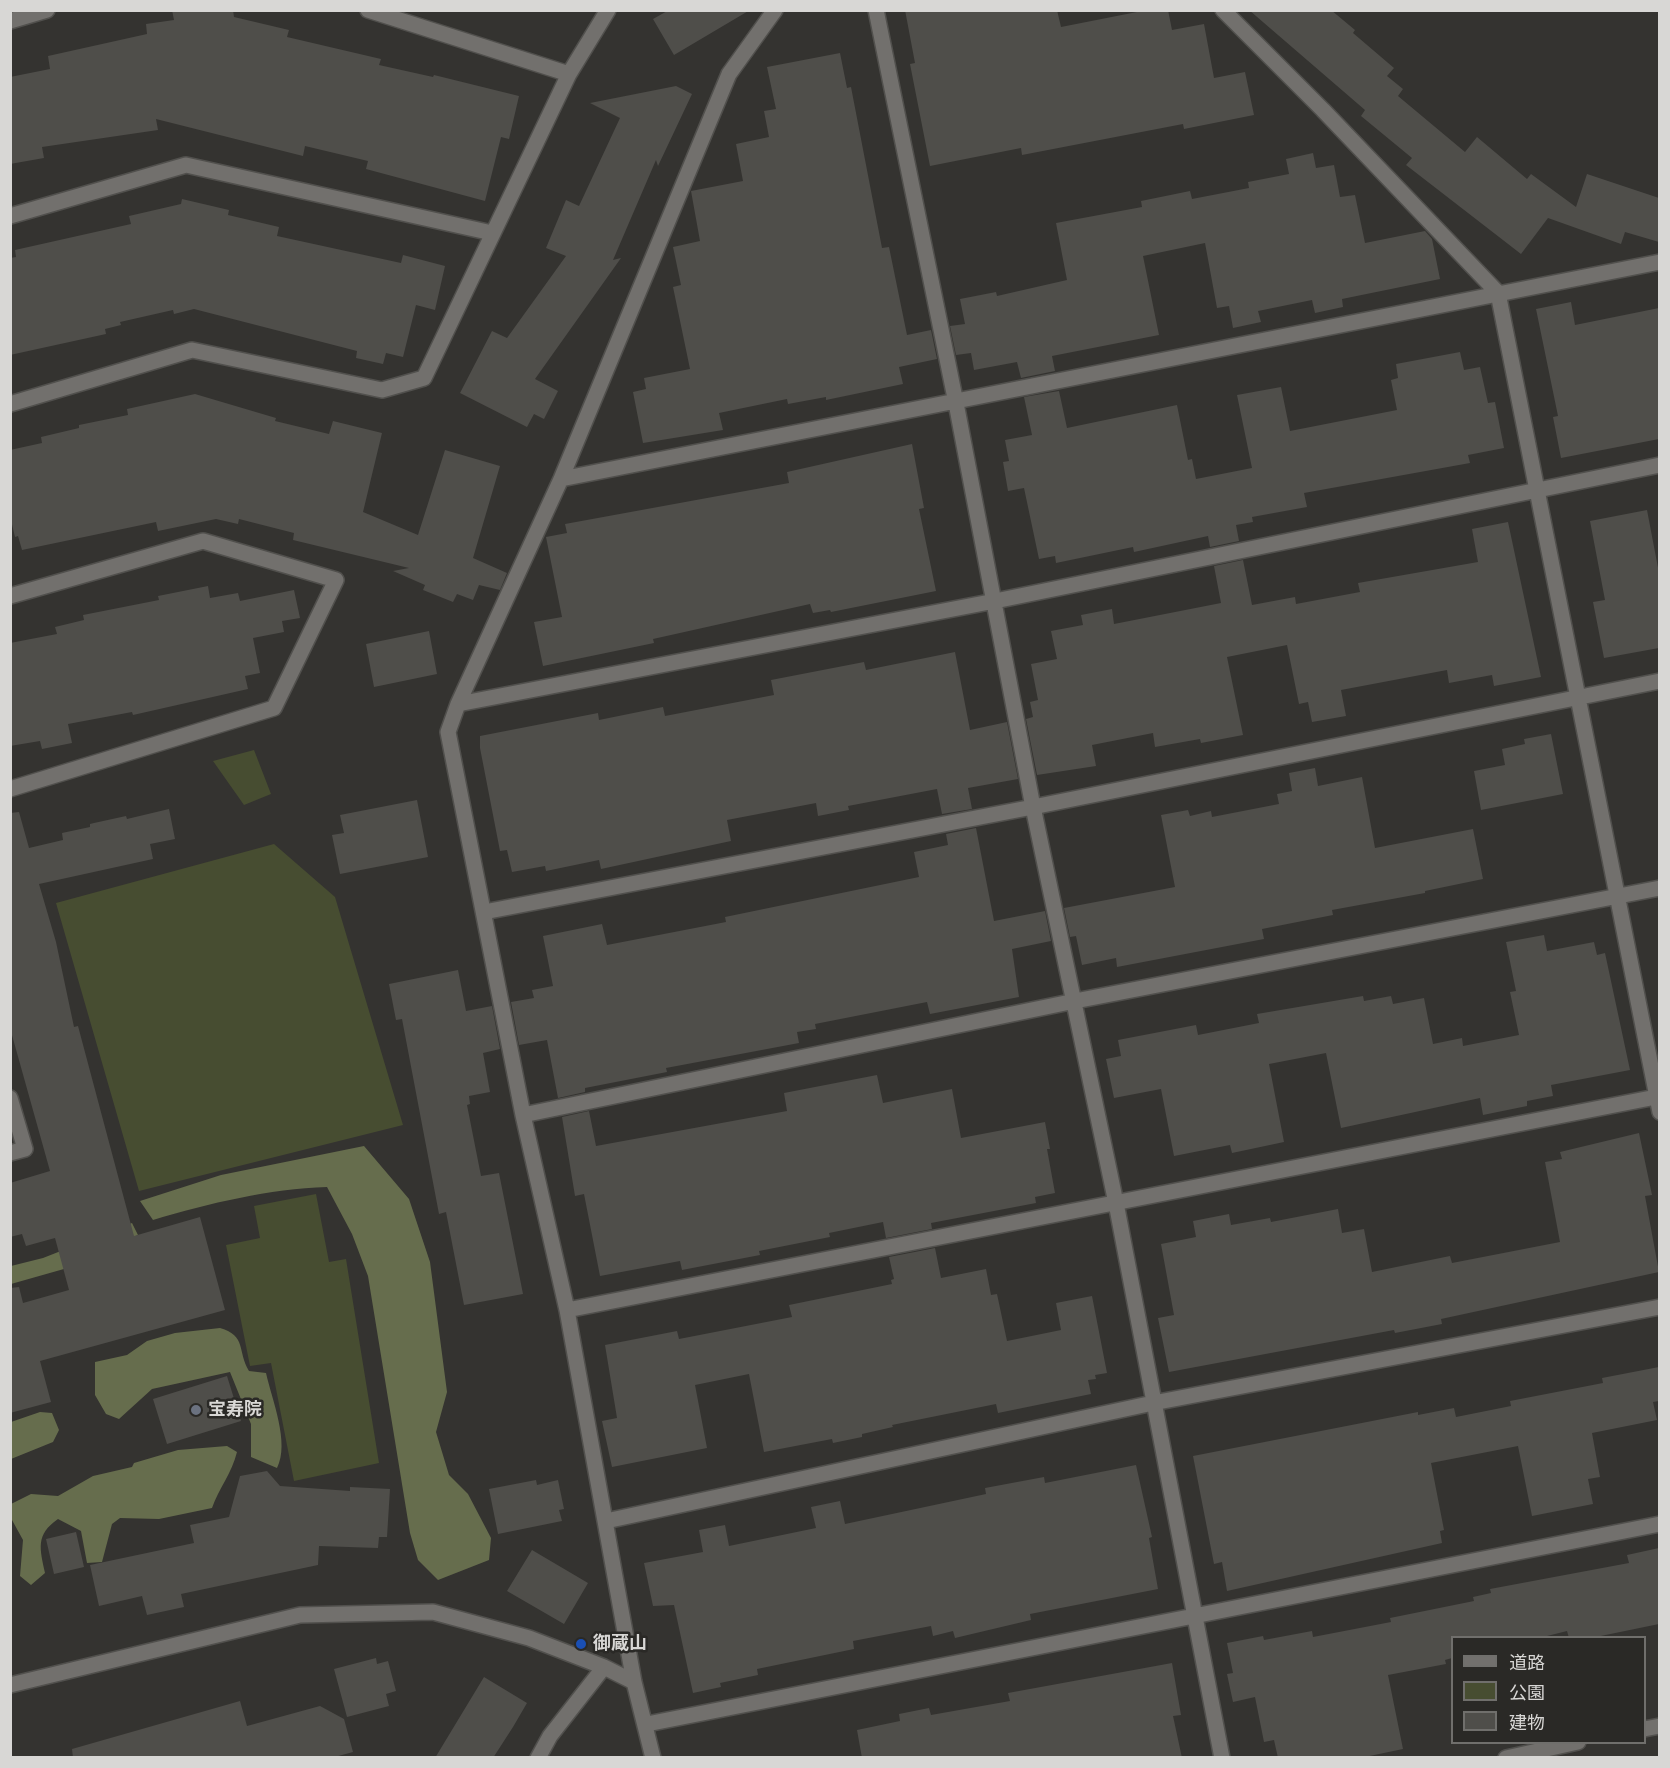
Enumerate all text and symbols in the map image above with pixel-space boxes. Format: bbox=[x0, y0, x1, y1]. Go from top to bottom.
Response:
place label: 宝寿院 bbox=[208, 1399, 262, 1421]
marker: 宝寿院 bbox=[189, 1403, 203, 1417]
place label: 御蔵山 bbox=[593, 1633, 647, 1655]
legend bbox=[1451, 1636, 1646, 1744]
marker: 御蔵山 bbox=[574, 1637, 588, 1651]
text: 道路 bbox=[1509, 1652, 1545, 1674]
text: 公園 bbox=[1509, 1682, 1545, 1704]
text: 建物 bbox=[1509, 1712, 1545, 1734]

